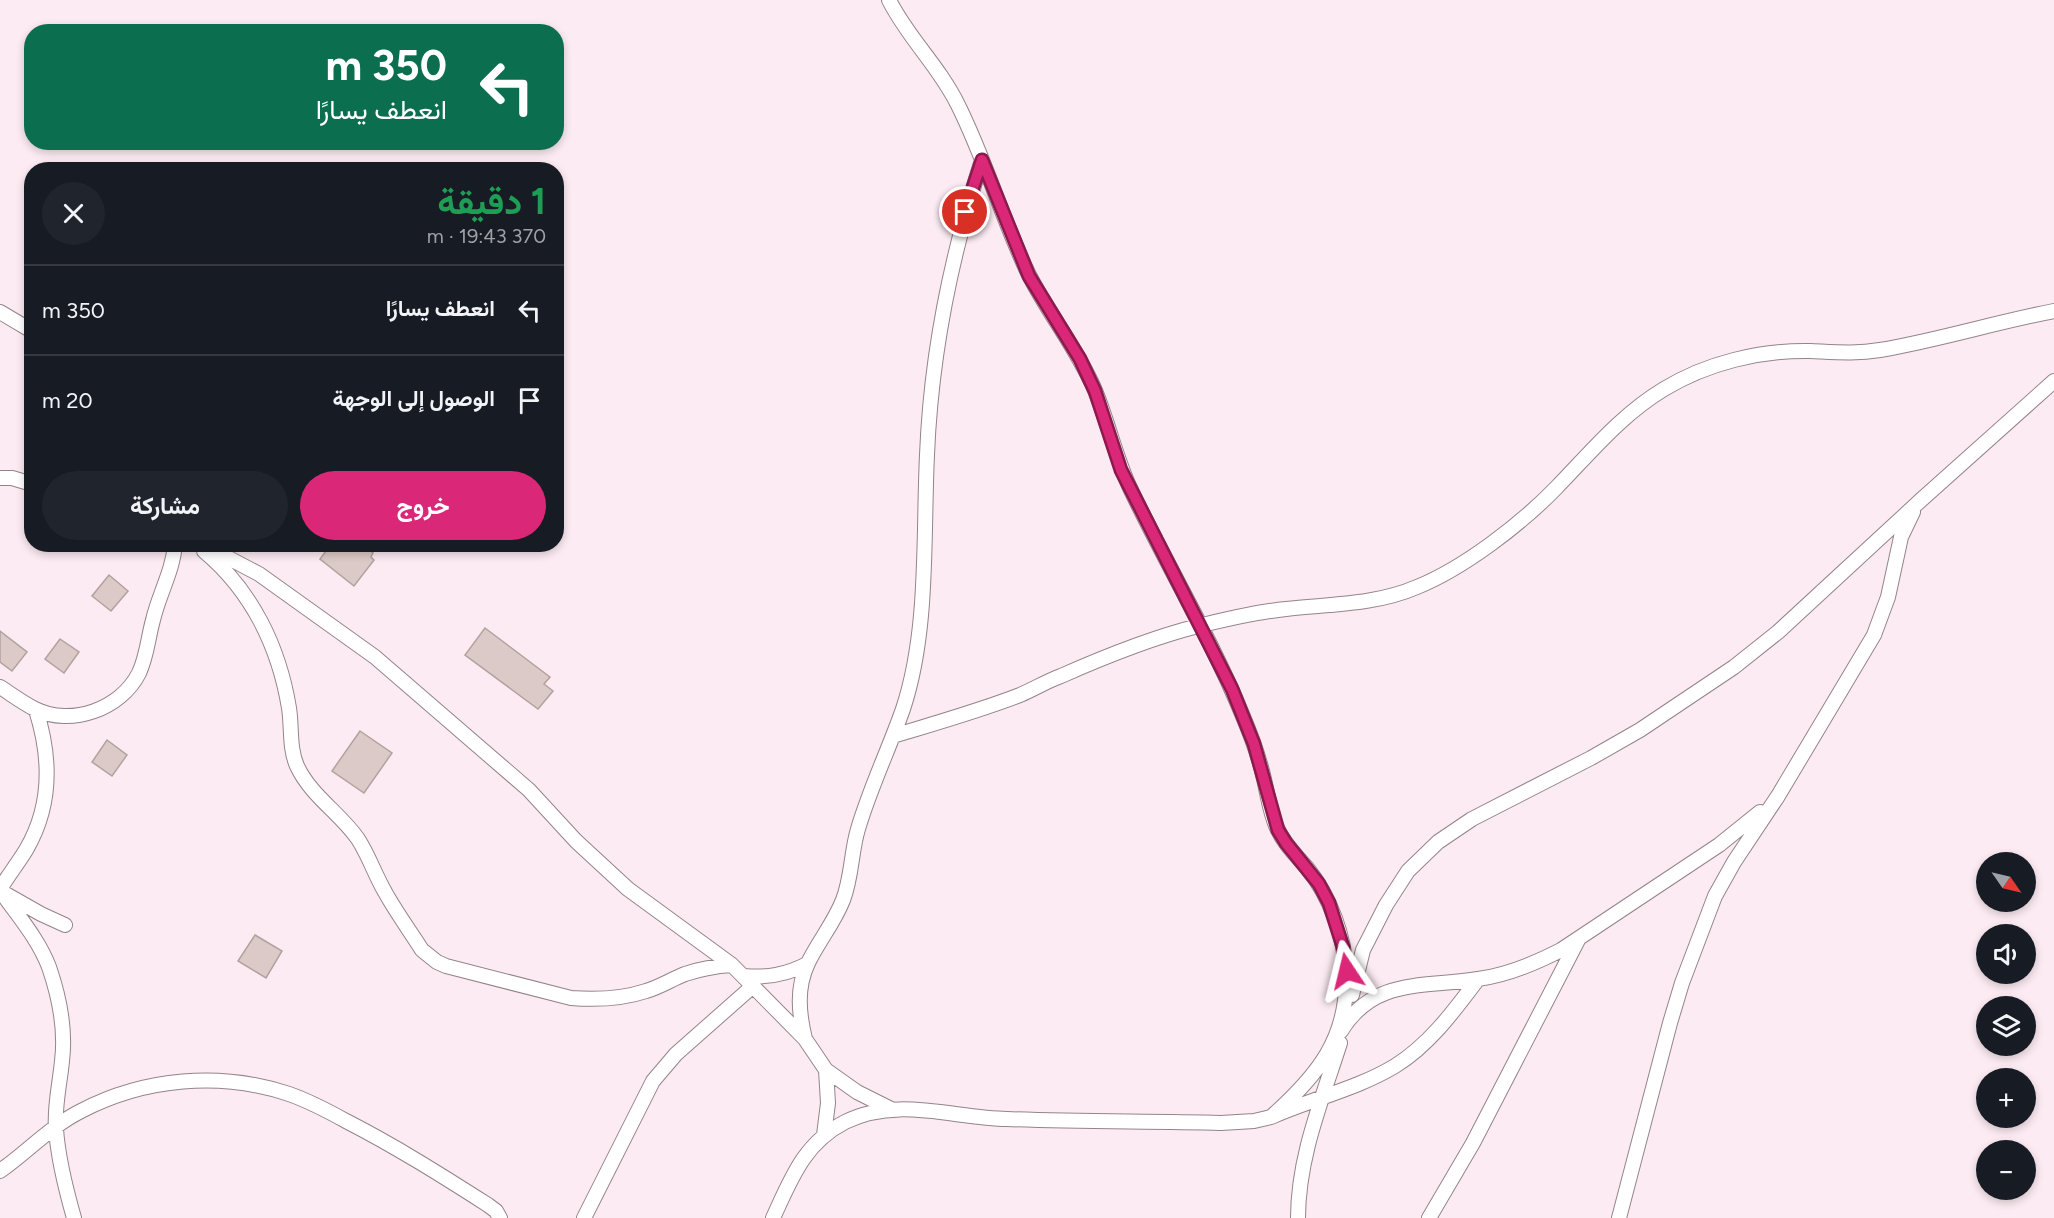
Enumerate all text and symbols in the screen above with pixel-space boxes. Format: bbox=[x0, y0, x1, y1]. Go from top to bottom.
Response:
text: 350 m bbox=[325, 40, 447, 91]
icon: left bbox=[468, 48, 546, 126]
text: انعطف يسارًا bbox=[316, 93, 447, 126]
text: 1 دقيقة bbox=[437, 180, 546, 223]
button: close bbox=[42, 182, 105, 245]
pin bbox=[939, 186, 990, 237]
icon: arrive bbox=[948, 195, 981, 228]
text: 370 m · 19:43 bbox=[427, 224, 546, 248]
icon: left bbox=[513, 294, 546, 327]
text: انعطف يسارًا bbox=[386, 295, 495, 322]
text: 350 m bbox=[42, 297, 105, 324]
icon: arrive bbox=[513, 384, 546, 417]
text: الوصول إلى الوجهة bbox=[332, 385, 495, 412]
text: 20 m bbox=[42, 387, 93, 414]
button: مشاركة bbox=[42, 471, 288, 540]
button: خروج bbox=[300, 471, 546, 540]
north arrow bbox=[1976, 852, 2036, 912]
map controls bbox=[1976, 852, 2036, 1200]
button: sound bbox=[1976, 924, 2036, 984]
position arrow bbox=[1315, 939, 1379, 1003]
button: layers bbox=[1976, 996, 2036, 1056]
button: + bbox=[1976, 1068, 2036, 1128]
button: − bbox=[1976, 1140, 2036, 1200]

